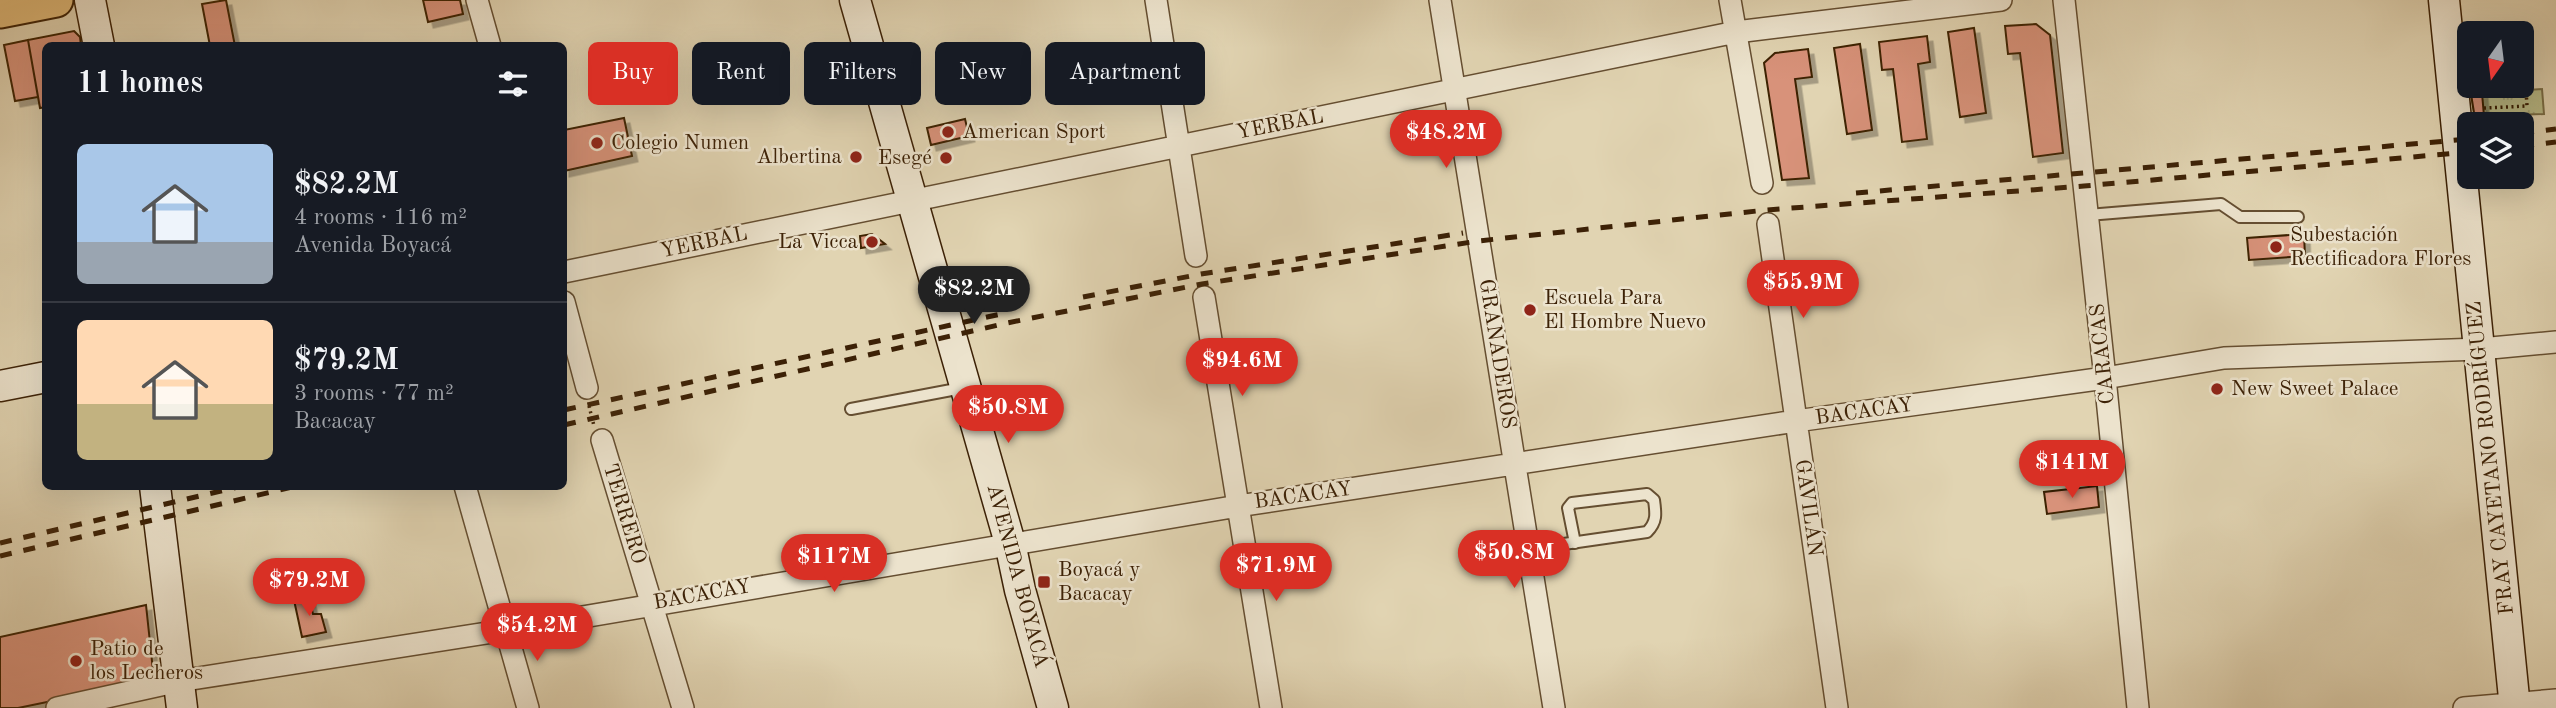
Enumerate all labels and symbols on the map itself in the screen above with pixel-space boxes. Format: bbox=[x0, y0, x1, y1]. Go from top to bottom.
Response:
north arrow bbox=[2457, 21, 2534, 98]
street label: YERBAL bbox=[1235, 106, 1325, 144]
pin: $48.2M bbox=[1389, 110, 1503, 170]
place label: American Sport bbox=[962, 122, 1106, 143]
marker: American Sport bbox=[940, 124, 956, 140]
place label: Colegio Numen bbox=[611, 133, 749, 154]
marker: Colegio Numen bbox=[589, 135, 605, 151]
place label: Albertina bbox=[757, 147, 842, 168]
place label: Esegé bbox=[878, 148, 932, 169]
marker: Albertina bbox=[848, 149, 864, 165]
marker: Esegé bbox=[938, 150, 954, 166]
street label: YERBAL bbox=[658, 224, 750, 262]
place label: Subestación Rectificadora Flores bbox=[2290, 225, 2471, 270]
place label: La Vicca bbox=[778, 232, 858, 253]
marker: La Vicca bbox=[864, 234, 880, 250]
marker: Subestación Rectificadora Flores bbox=[2268, 239, 2284, 255]
pin: $55.9M bbox=[1746, 260, 1860, 320]
pin: $82.2M bbox=[917, 266, 1031, 326]
street label: GRANADEROS bbox=[1475, 278, 1519, 430]
place label: Escuela Para El Hombre Nuevo bbox=[1544, 288, 1706, 333]
street label: FRAY CAYETANO RODRÍGUEZ bbox=[2460, 300, 2518, 616]
marker: Escuela Para El Hombre Nuevo bbox=[1522, 302, 1538, 318]
street label: CARACAS bbox=[2087, 303, 2119, 405]
pin: $94.6M bbox=[1185, 338, 1299, 398]
place label: New Sweet Palace bbox=[2231, 379, 2398, 400]
marker: New Sweet Palace bbox=[2209, 381, 2225, 397]
pin: $50.8M bbox=[951, 386, 1065, 445]
street label: BACACAY bbox=[1814, 395, 1914, 429]
pin: $141M bbox=[2023, 440, 2121, 500]
street label: GAVILÁN bbox=[1791, 458, 1829, 558]
street label: TERRERO bbox=[599, 461, 649, 567]
street label: BACACAY bbox=[1253, 479, 1353, 513]
street label: AVENIDA BOYACÁ bbox=[982, 481, 1056, 670]
pin: $50.8M bbox=[1457, 530, 1571, 590]
pin: $117M bbox=[785, 534, 883, 594]
pin: $71.9M bbox=[1219, 544, 1333, 603]
pin: $79.2M bbox=[252, 558, 366, 618]
place label: Boyacá y Bacacay bbox=[1058, 560, 1140, 605]
marker: Boyacá y Bacacay bbox=[1036, 574, 1052, 590]
street label: BACACAY bbox=[652, 576, 752, 614]
pin: $54.2M bbox=[480, 604, 594, 663]
place label: Patio de los Lecheros bbox=[90, 639, 203, 684]
marker: Patio de los Lecheros bbox=[68, 653, 84, 669]

